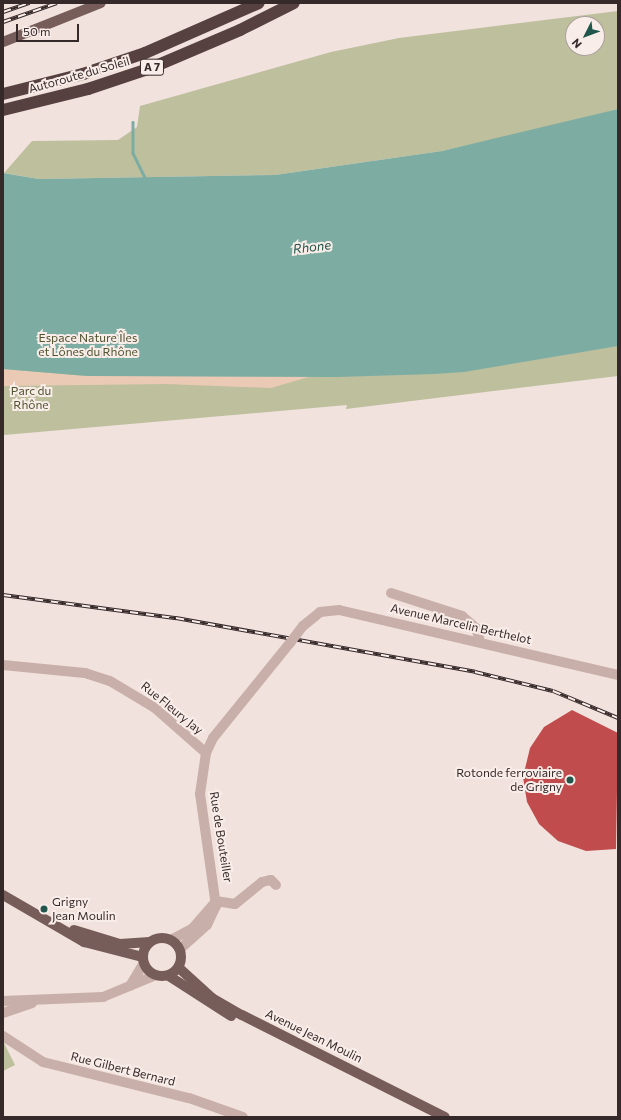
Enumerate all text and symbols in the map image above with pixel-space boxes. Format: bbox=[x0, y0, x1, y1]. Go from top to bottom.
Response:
scale bar bbox=[18, 16, 81, 42]
north arrow bbox=[565, 16, 605, 56]
text: 50 m bbox=[23, 24, 51, 38]
text: N bbox=[569, 36, 584, 51]
street label: Autoroute du Soleil bbox=[27, 54, 131, 96]
road number: A 7 bbox=[139, 58, 165, 76]
water label: Rhone bbox=[292, 237, 332, 257]
park label: Espace Nature Îles et Lônes du Rhône bbox=[38, 331, 138, 359]
park label: Parc du Rhône bbox=[11, 384, 51, 412]
street label: Avenue Marcelin Berthelot bbox=[389, 601, 533, 647]
street label: Rue Fleury Jay bbox=[138, 679, 206, 737]
place label: Rotonde ferroviaire de Grigny bbox=[456, 766, 562, 794]
marker: Rotonde ferroviaire de Grigny bbox=[565, 775, 575, 785]
street label: Rue de Bouteiller bbox=[207, 790, 235, 884]
place label: Grigny Jean Moulin bbox=[52, 895, 116, 923]
marker: Grigny Jean Moulin bbox=[39, 904, 49, 914]
street label: Avenue Jean Moulin bbox=[263, 1006, 365, 1066]
street label: Rue Gilbert Bernard bbox=[69, 1049, 177, 1089]

